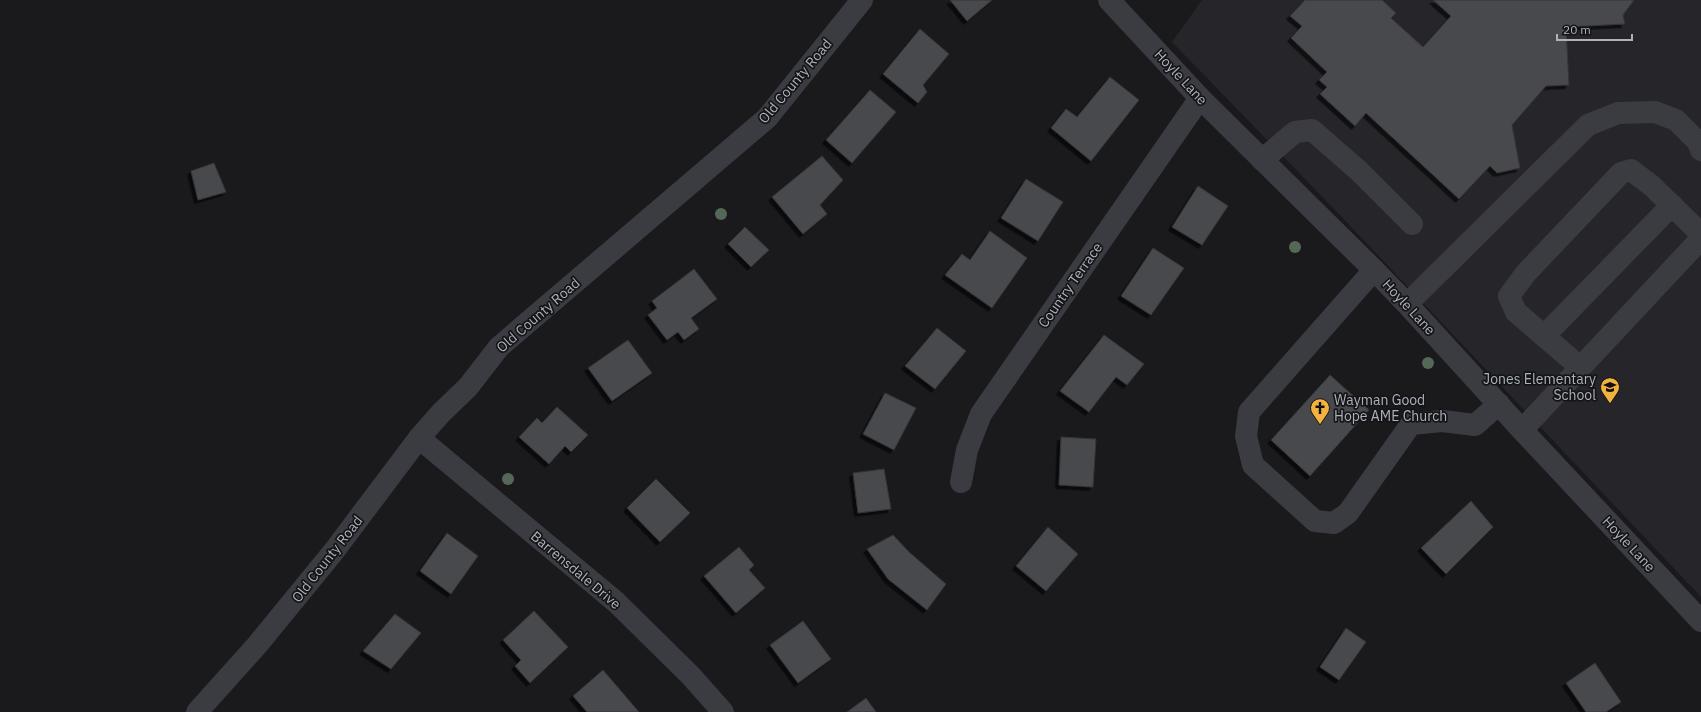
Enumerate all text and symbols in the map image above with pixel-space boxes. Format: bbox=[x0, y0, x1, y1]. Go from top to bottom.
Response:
scale bar bbox=[1557, 16, 1632, 42]
text: 20 m bbox=[1563, 22, 1591, 37]
street label: Old County Road bbox=[754, 35, 836, 127]
street label: Hoyle Lane bbox=[1151, 45, 1212, 109]
street label: Country Terrace bbox=[1034, 239, 1106, 331]
street label: Old County Road bbox=[492, 274, 584, 356]
street label: Hoyle Lane bbox=[1379, 275, 1440, 339]
place label: Jones Elementary School bbox=[1483, 370, 1596, 404]
school or university icon: Jones Elementary School bbox=[1599, 376, 1621, 404]
place label: Wayman Good Hope AME Church bbox=[1334, 391, 1447, 425]
church icon: Wayman Good Hope AME Church bbox=[1309, 397, 1331, 425]
street label: Old County Road bbox=[288, 512, 366, 606]
street label: Hoyle Lane bbox=[1599, 512, 1660, 576]
street label: Barrensdale Drive bbox=[527, 527, 625, 613]

